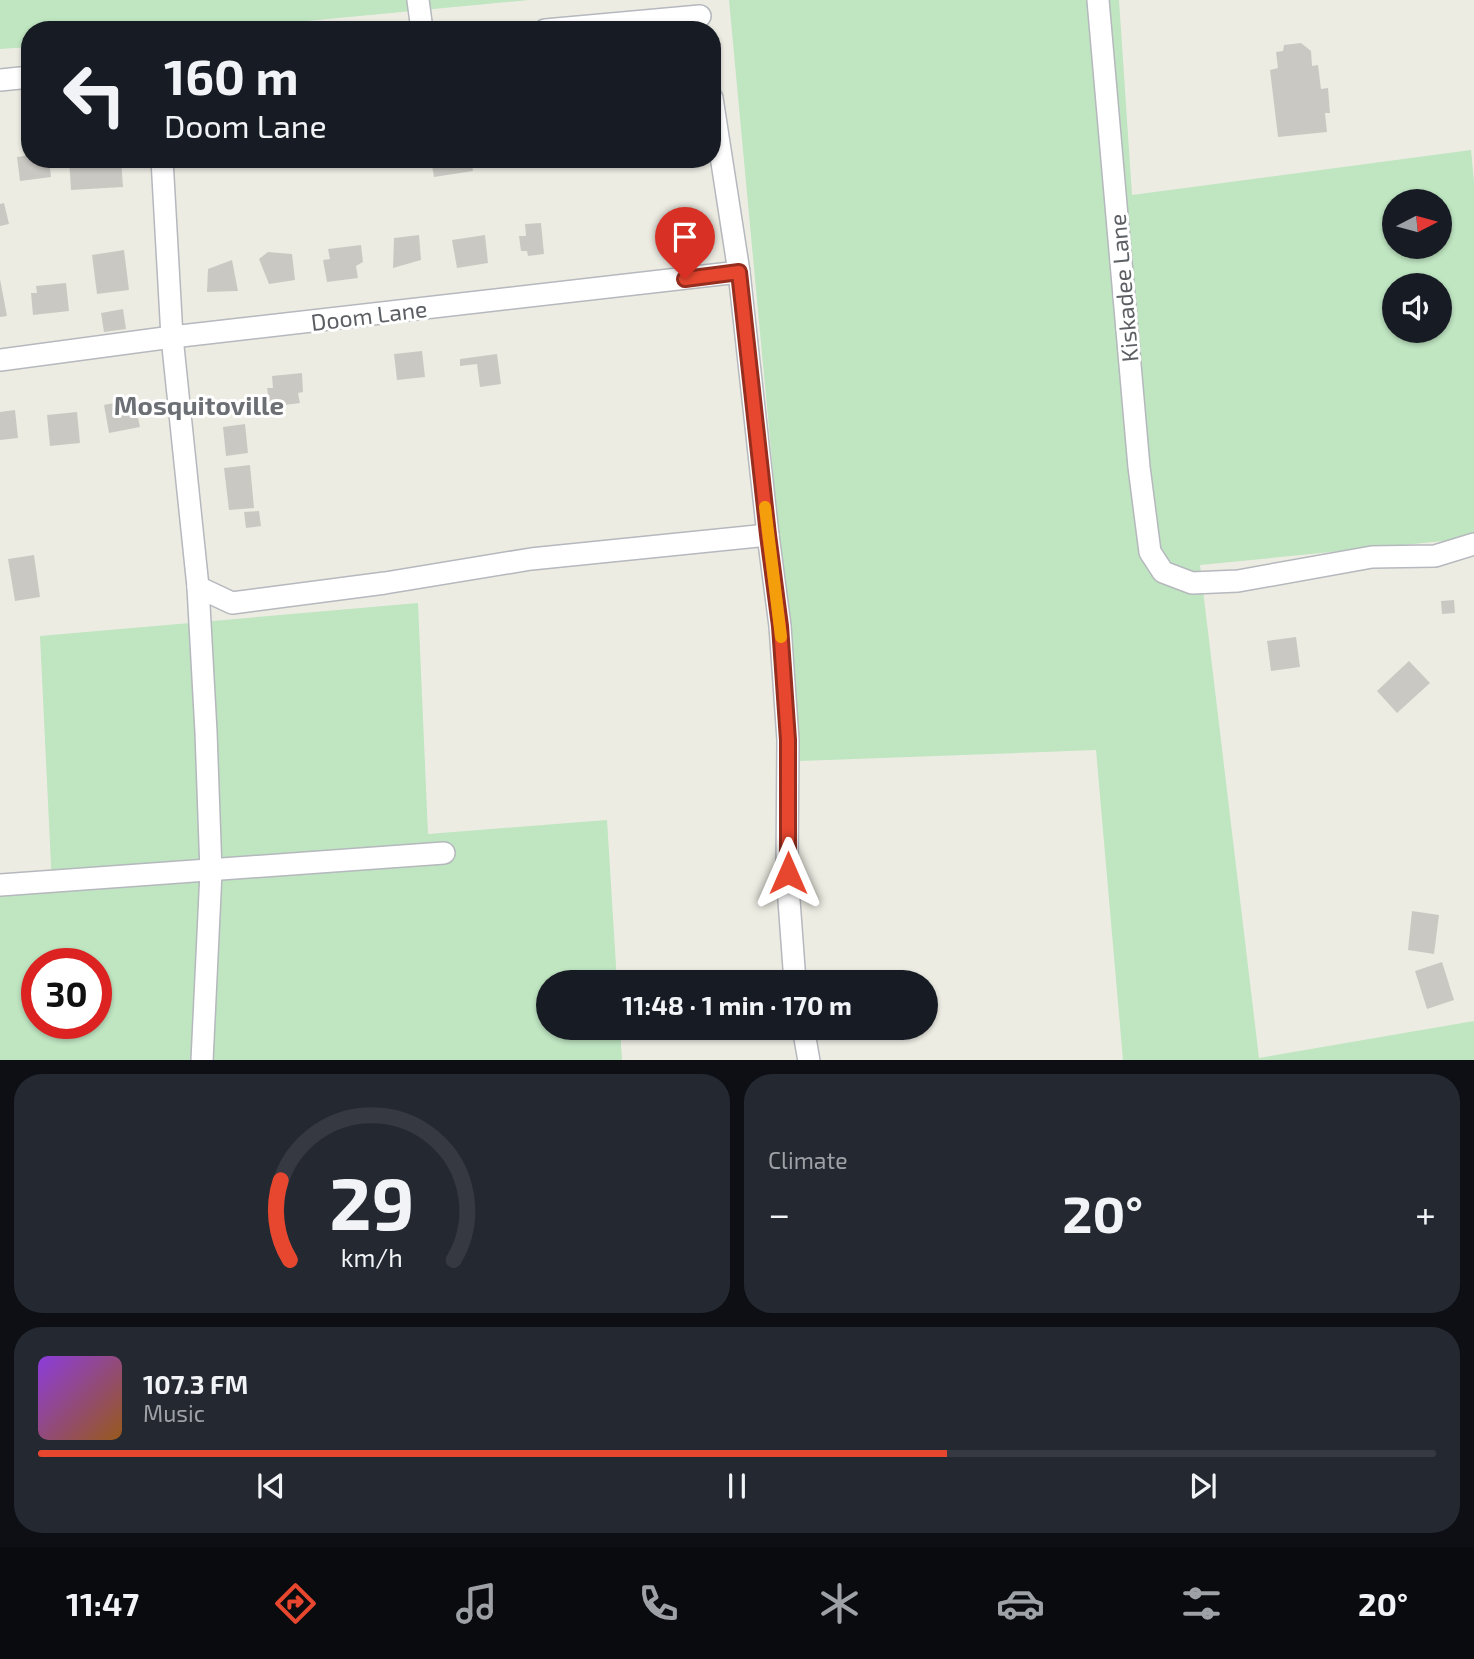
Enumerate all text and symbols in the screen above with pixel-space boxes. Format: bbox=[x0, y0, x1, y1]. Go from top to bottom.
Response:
text: 160 m bbox=[164, 46, 299, 105]
icon: left bbox=[49, 49, 140, 140]
text: Doom Lane bbox=[164, 106, 327, 144]
north arrow bbox=[1382, 189, 1452, 259]
map controls bbox=[1382, 189, 1452, 343]
pin bbox=[655, 207, 715, 279]
street label: Kiskadee Lane bbox=[1103, 213, 1143, 363]
icon: arrive bbox=[666, 218, 704, 256]
button: sound bbox=[1382, 273, 1452, 343]
street label: Doom Lane bbox=[309, 294, 429, 336]
district label: Mosquitoville bbox=[114, 389, 284, 420]
position arrow bbox=[751, 836, 825, 910]
speed limit sign: 30 bbox=[21, 948, 112, 1039]
text: 11:48 · 1 min · 170 m bbox=[622, 989, 852, 1020]
text: Climate bbox=[768, 1146, 848, 1174]
text: 29 bbox=[329, 1157, 415, 1245]
text: 20° bbox=[1062, 1181, 1143, 1243]
text: − bbox=[768, 1190, 790, 1236]
text: + bbox=[1415, 1190, 1436, 1236]
text: km/h bbox=[341, 1241, 403, 1271]
text: 107.3 FM bbox=[143, 1368, 248, 1399]
text: Music bbox=[143, 1399, 205, 1427]
icon: previous bbox=[252, 1467, 290, 1505]
icon: pause bbox=[718, 1467, 756, 1505]
icon: next bbox=[1184, 1467, 1222, 1505]
icon: directions bbox=[271, 1579, 320, 1628]
icon: music bbox=[452, 1579, 501, 1628]
icon: phone bbox=[634, 1579, 683, 1628]
icon: climate bbox=[815, 1579, 864, 1628]
icon: car bbox=[996, 1579, 1045, 1628]
icon: filters bbox=[1177, 1579, 1226, 1628]
text: 11:47 bbox=[66, 1584, 139, 1622]
text: 20° bbox=[1358, 1584, 1408, 1622]

